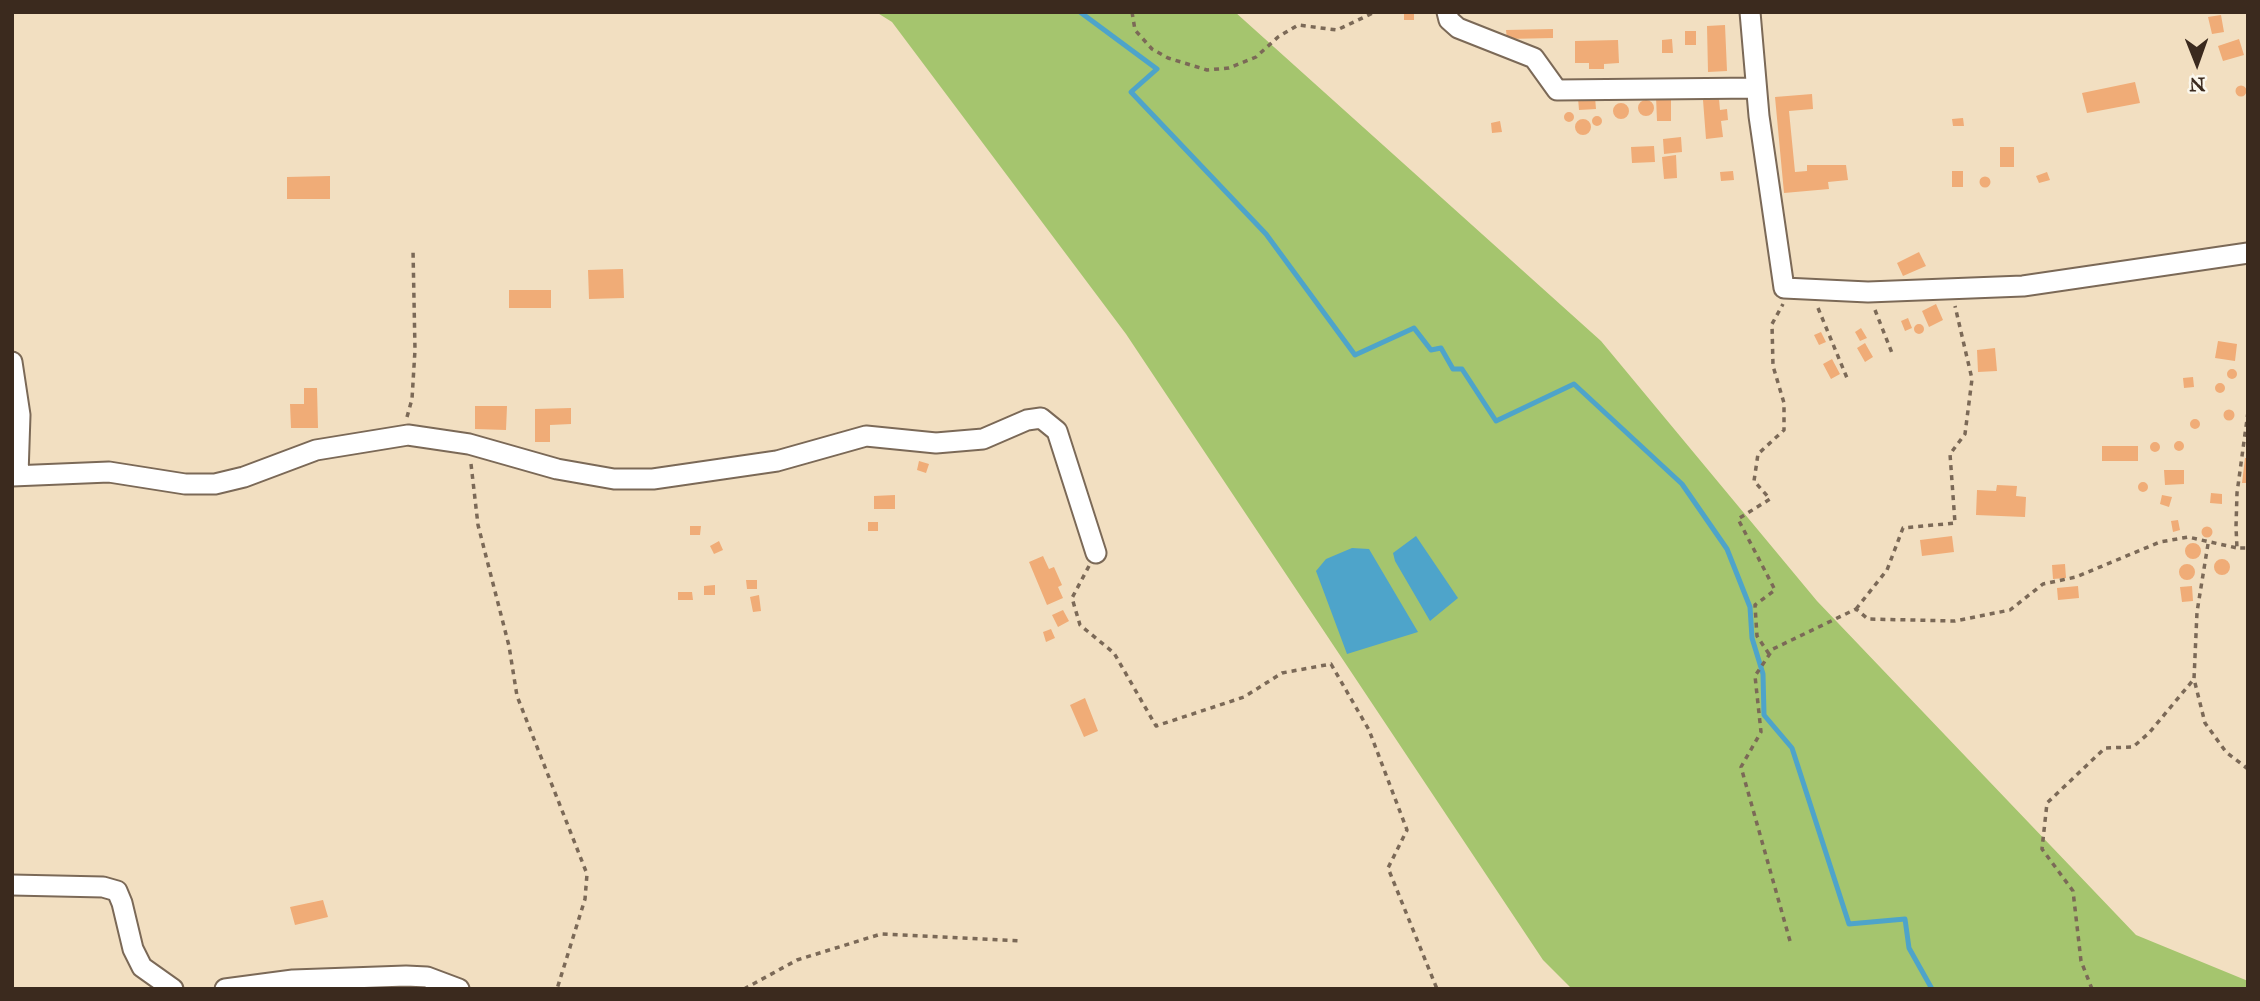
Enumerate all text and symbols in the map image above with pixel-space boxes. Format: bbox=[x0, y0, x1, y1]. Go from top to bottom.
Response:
north arrow bbox=[2162, 28, 2232, 98]
text: N bbox=[2189, 73, 2206, 96]

